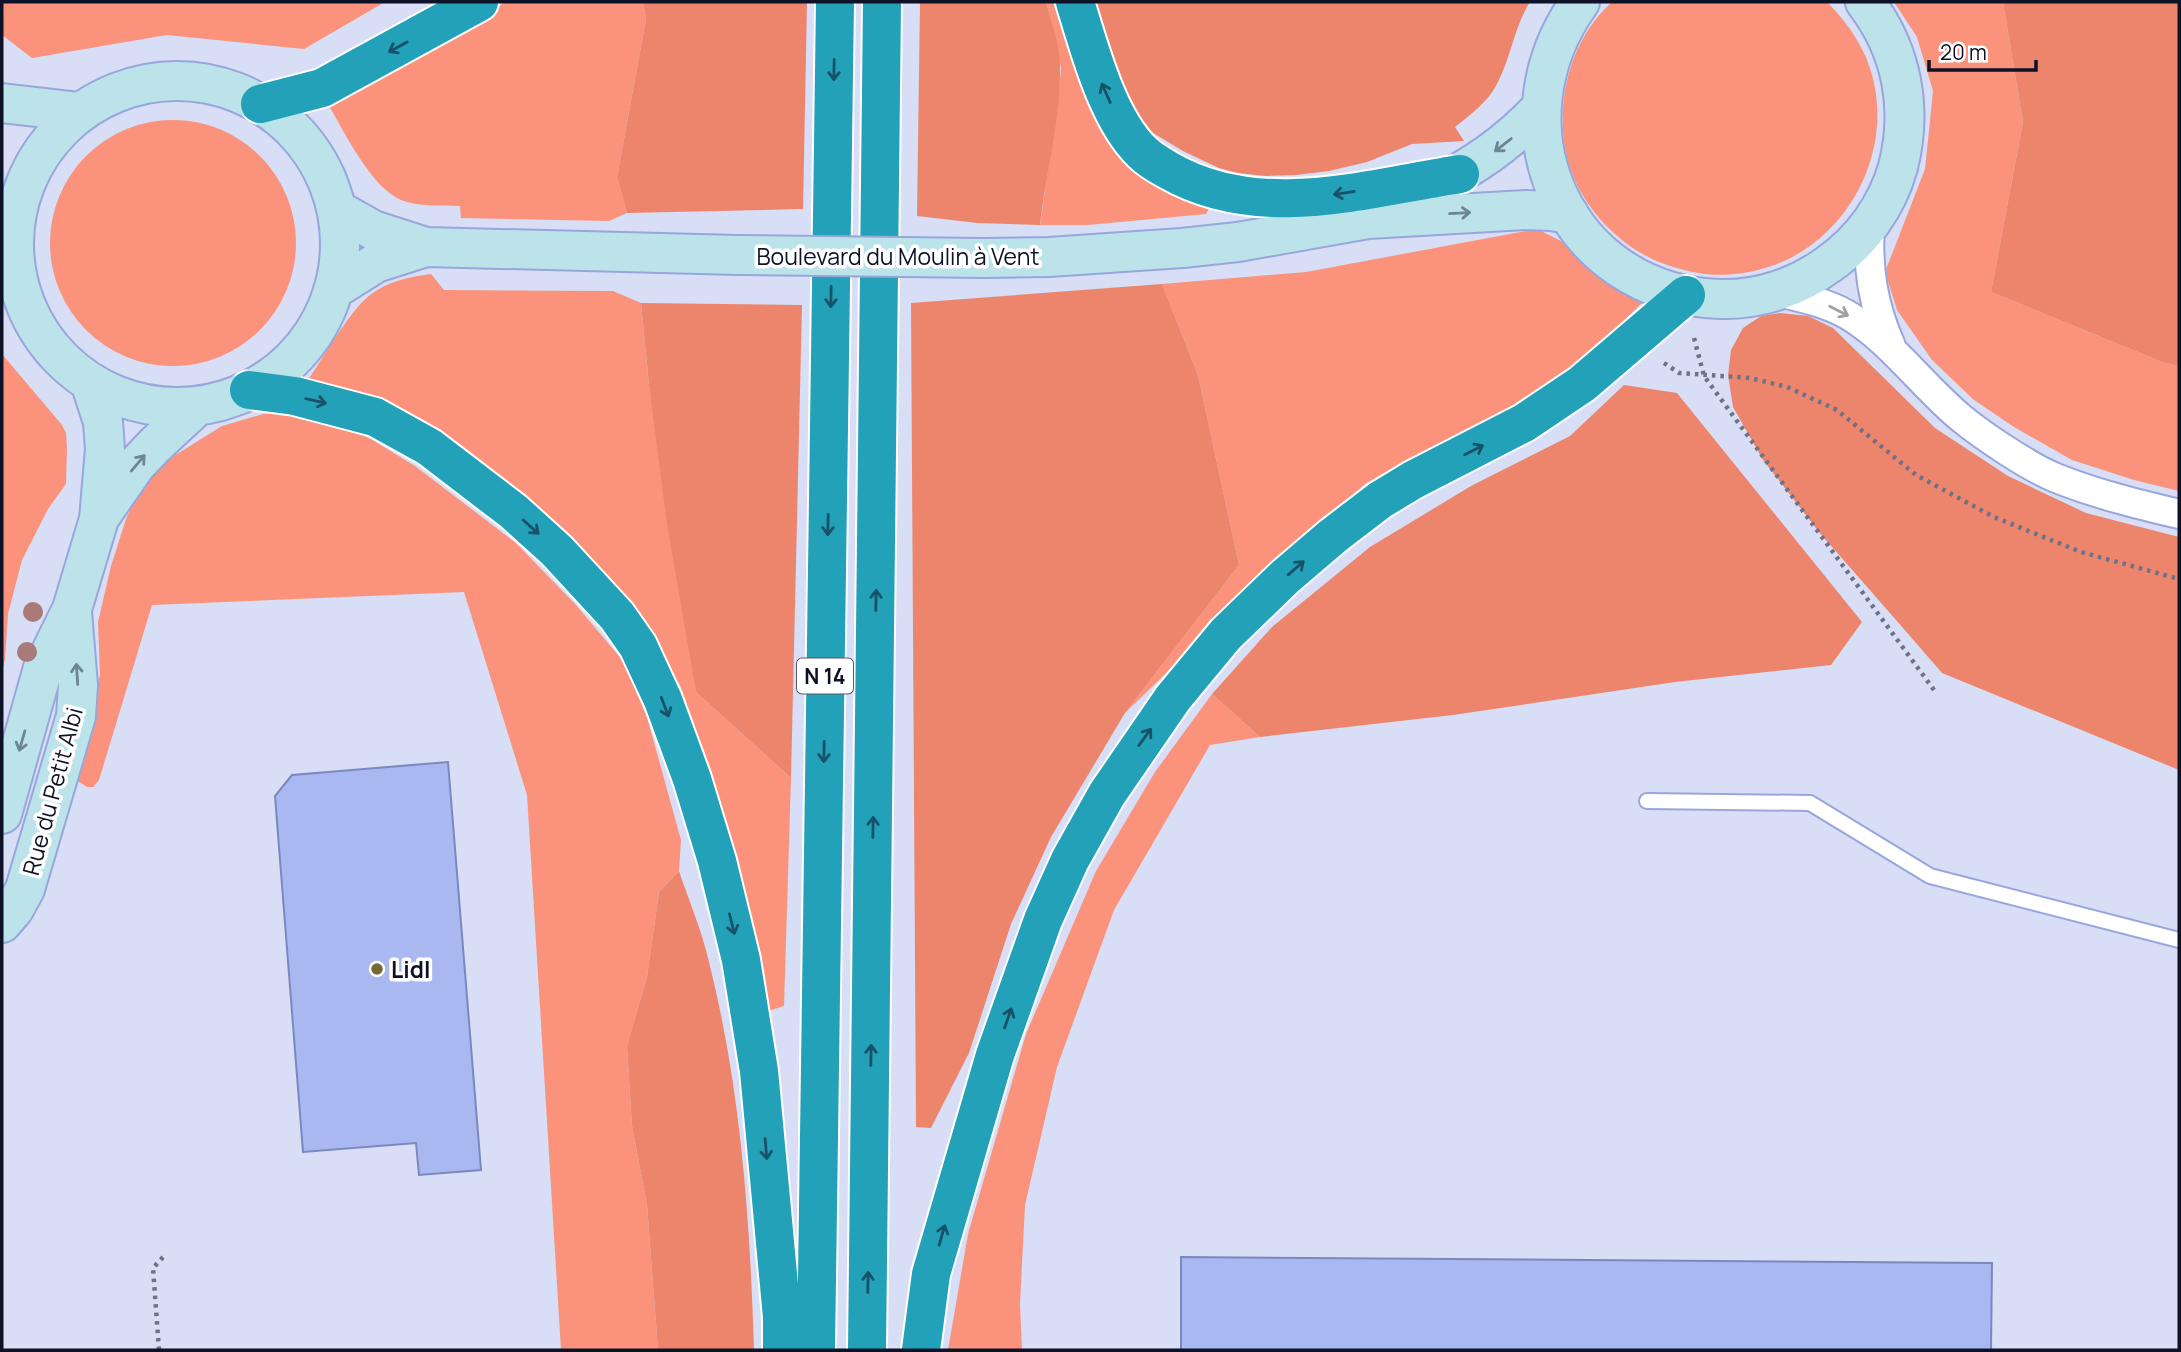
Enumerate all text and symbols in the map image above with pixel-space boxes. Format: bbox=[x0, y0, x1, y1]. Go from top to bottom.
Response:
scale bar bbox=[1929, 28, 2036, 72]
text: 20 m bbox=[1940, 38, 1987, 66]
one-way arrow bbox=[388, 41, 409, 54]
one-way arrow bbox=[827, 58, 841, 81]
one-way arrow bbox=[1099, 83, 1112, 104]
one-way arrow bbox=[1494, 137, 1512, 152]
one-way arrow bbox=[1334, 186, 1356, 199]
one-way arrow bbox=[1449, 207, 1472, 220]
street label: Boulevard du Moulin à Vent bbox=[756, 240, 1040, 272]
one-way arrow bbox=[824, 286, 838, 309]
one-way arrow bbox=[1828, 305, 1849, 319]
one-way arrow bbox=[305, 395, 327, 408]
one-way arrow bbox=[1463, 443, 1484, 457]
one-way arrow bbox=[131, 455, 146, 473]
one-way arrow bbox=[821, 513, 834, 536]
one-way arrow bbox=[522, 519, 540, 535]
one-way arrow bbox=[1286, 560, 1304, 576]
one-way arrow bbox=[869, 588, 882, 611]
road number: N 14 bbox=[797, 658, 853, 694]
one-way arrow bbox=[70, 663, 83, 686]
one-way arrow bbox=[660, 695, 673, 717]
street label: Rue du Petit Albi bbox=[14, 703, 90, 879]
one-way arrow bbox=[1137, 728, 1152, 747]
one-way arrow bbox=[15, 730, 28, 752]
one-way arrow bbox=[818, 741, 831, 764]
one-way arrow bbox=[866, 816, 880, 839]
one-way arrow bbox=[726, 912, 740, 935]
place label: Lidl bbox=[391, 953, 430, 985]
marker: Lidl bbox=[369, 961, 385, 977]
one-way arrow bbox=[1003, 1007, 1015, 1029]
one-way arrow bbox=[864, 1043, 878, 1066]
one-way arrow bbox=[760, 1137, 773, 1159]
one-way arrow bbox=[937, 1225, 950, 1247]
one-way arrow bbox=[861, 1271, 875, 1294]

